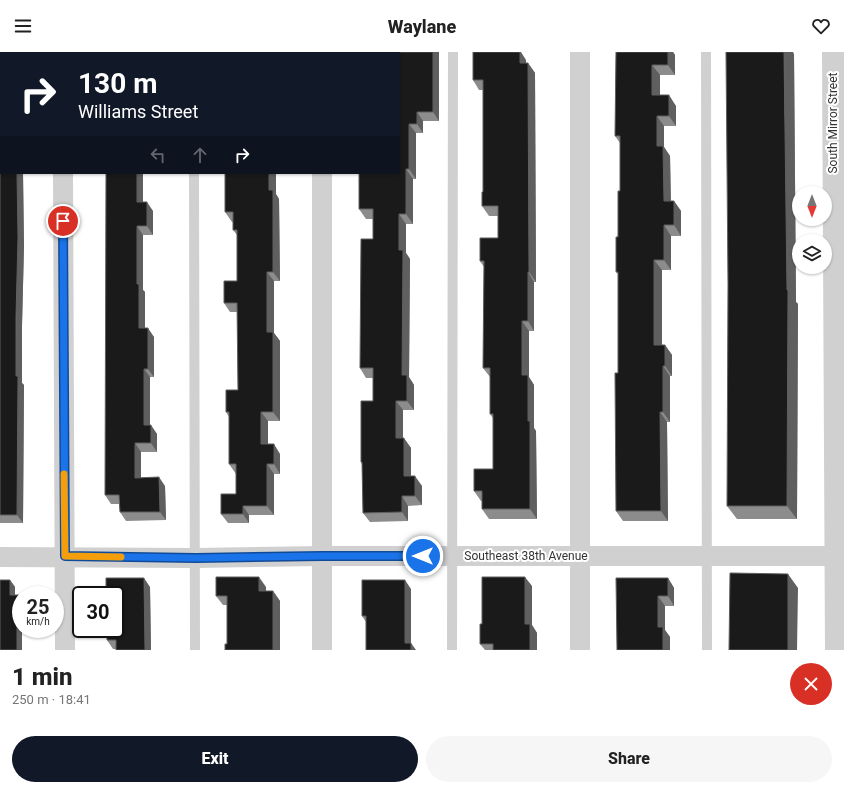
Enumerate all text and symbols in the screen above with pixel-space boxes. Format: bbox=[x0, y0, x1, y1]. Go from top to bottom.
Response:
icon: menu bbox=[12, 15, 34, 37]
icon: heart bbox=[810, 15, 832, 37]
text: Waylane bbox=[388, 16, 456, 37]
text: 130 m bbox=[78, 67, 157, 100]
icon: right bbox=[12, 68, 64, 120]
street label: South Mirror Street bbox=[826, 72, 840, 174]
text: Williams Street bbox=[78, 101, 198, 122]
icon: left bbox=[147, 144, 169, 166]
icon: ahead bbox=[189, 144, 211, 166]
icon: right bbox=[231, 144, 253, 166]
north arrow bbox=[792, 186, 832, 226]
map controls bbox=[792, 186, 832, 274]
pin bbox=[46, 204, 80, 238]
icon: arrive bbox=[52, 210, 74, 232]
button: layers bbox=[792, 234, 832, 274]
position arrow bbox=[402, 535, 444, 577]
street label: Southeast 38th Avenue bbox=[464, 549, 588, 563]
speed limit sign: 30 bbox=[72, 586, 124, 638]
text: 25 bbox=[27, 595, 49, 619]
text: km/h bbox=[26, 616, 50, 627]
text: 1 min bbox=[12, 663, 73, 691]
button: close bbox=[790, 663, 832, 705]
text: 250 m · 18:41 bbox=[12, 692, 91, 707]
button: Exit bbox=[12, 736, 418, 782]
button: Share bbox=[426, 736, 832, 782]

